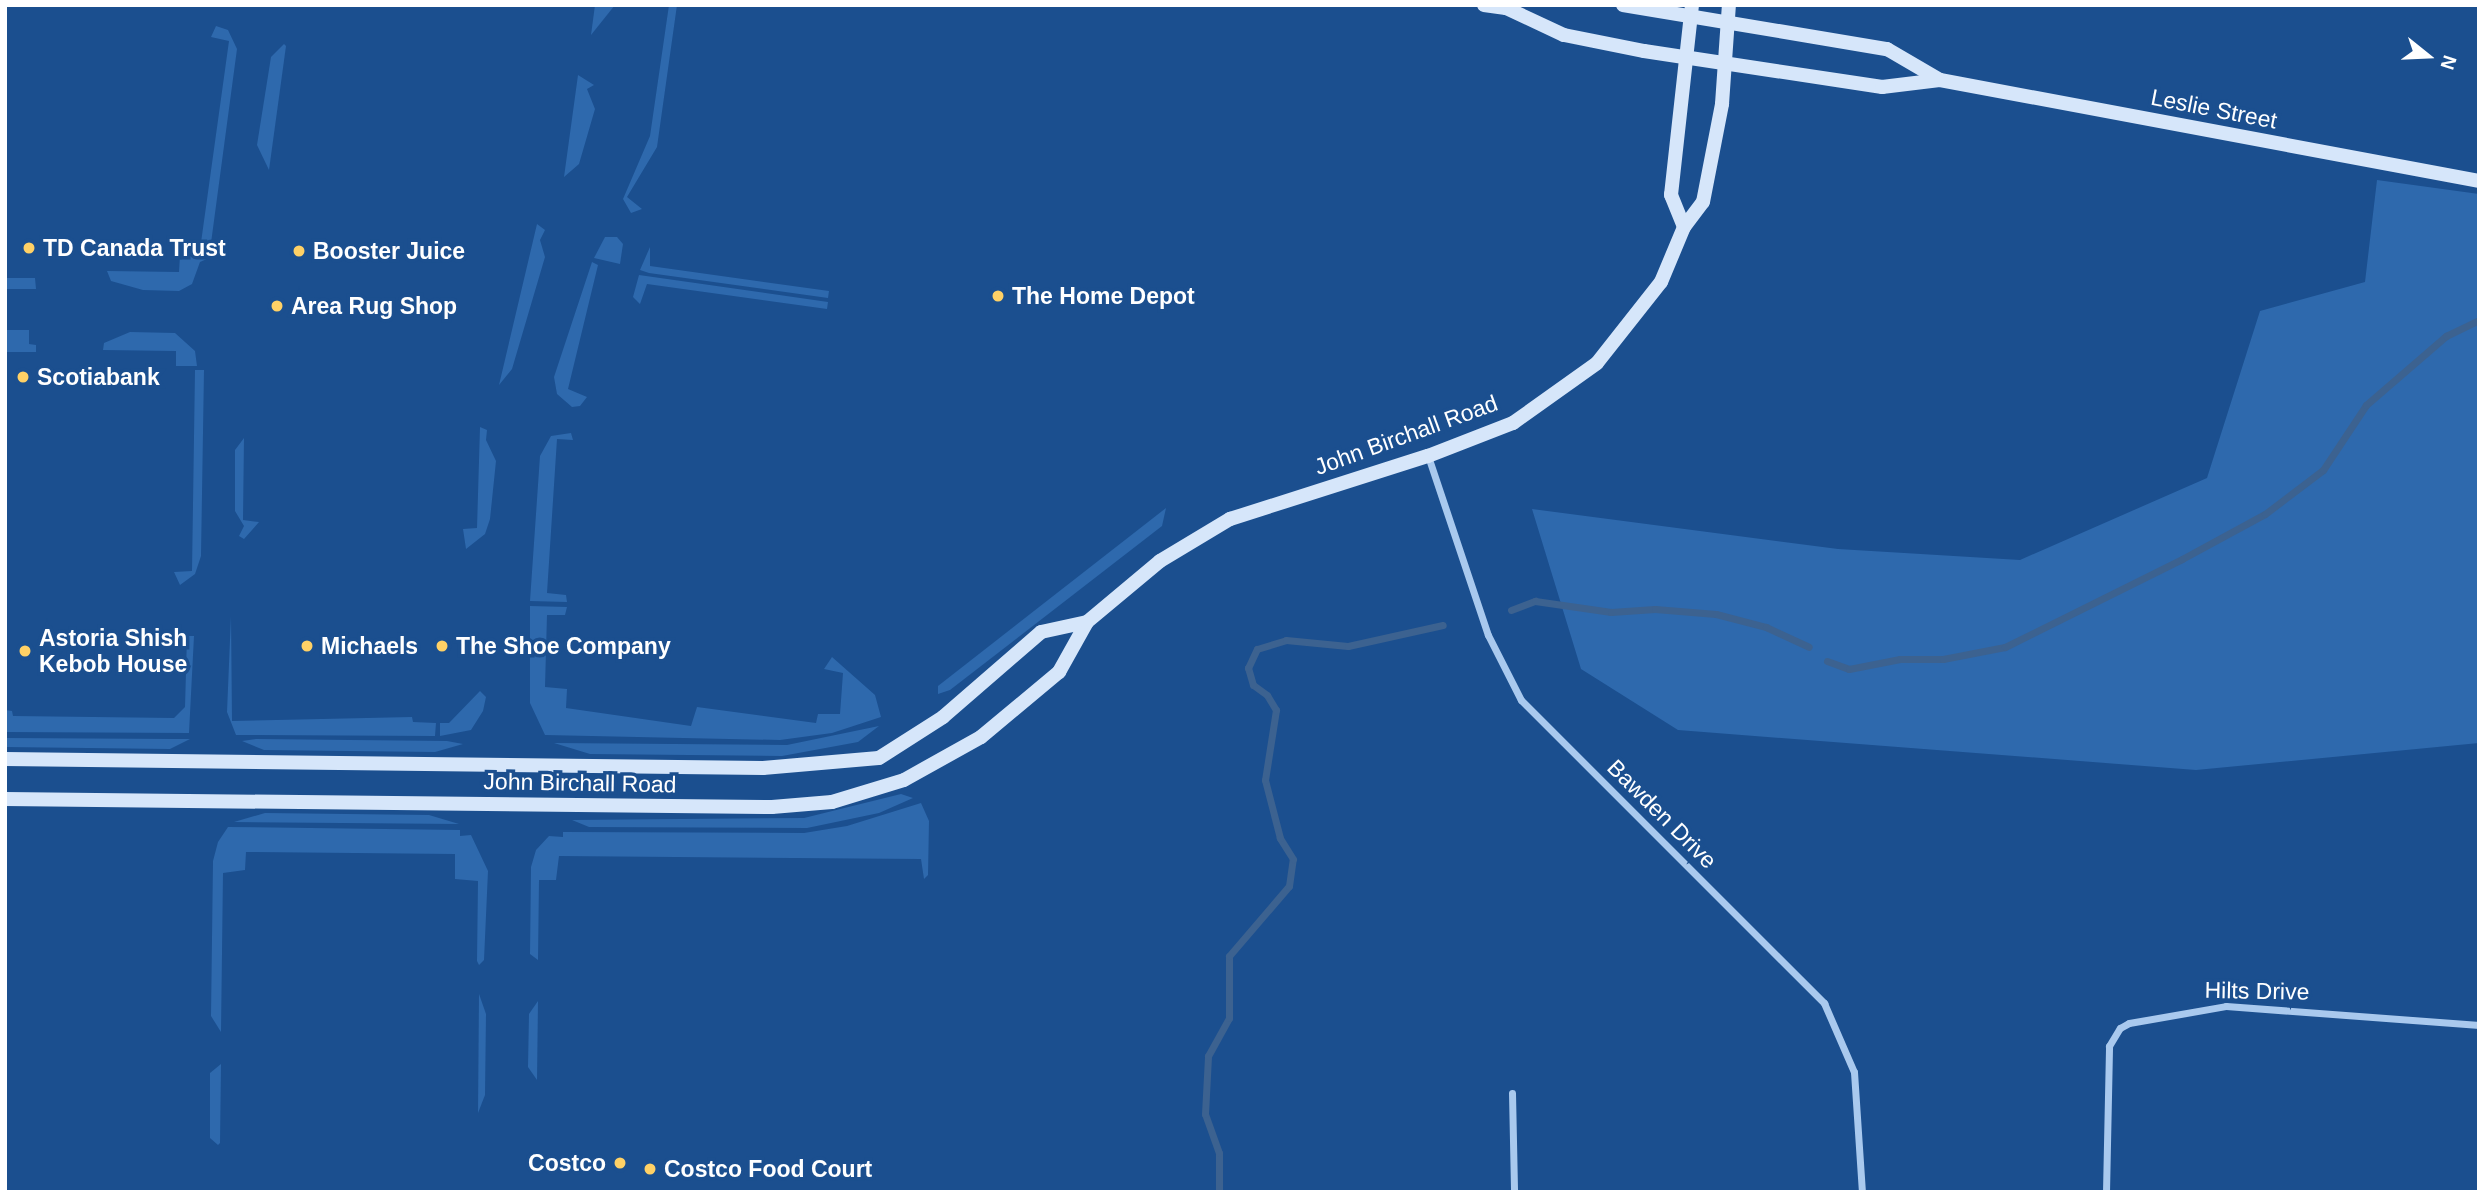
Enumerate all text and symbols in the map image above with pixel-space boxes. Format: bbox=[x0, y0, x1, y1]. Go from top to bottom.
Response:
north arrow bbox=[2393, 21, 2463, 91]
text: N bbox=[2436, 53, 2461, 72]
street label: Leslie Street bbox=[2149, 83, 2279, 135]
place label: TD Canada Trust bbox=[43, 234, 226, 262]
place label: Booster Juice bbox=[313, 237, 465, 265]
marker: TD Canada Trust bbox=[21, 240, 37, 256]
marker: Booster Juice bbox=[291, 243, 307, 259]
place label: The Home Depot bbox=[1012, 282, 1195, 310]
marker: The Home Depot bbox=[990, 288, 1006, 304]
place label: Area Rug Shop bbox=[291, 292, 457, 320]
marker: Area Rug Shop bbox=[269, 298, 285, 314]
place label: Scotiabank bbox=[37, 363, 160, 391]
marker: Scotiabank bbox=[15, 369, 31, 385]
street label: John Birchall Road bbox=[1311, 389, 1501, 481]
place label: Astoria Shish Kebob House bbox=[39, 624, 187, 678]
place label: Michaels bbox=[321, 632, 418, 660]
place label: The Shoe Company bbox=[456, 632, 671, 660]
marker: Michaels bbox=[299, 638, 315, 654]
marker: The Shoe Company bbox=[434, 638, 450, 654]
marker: Astoria Shish Kebob House bbox=[17, 643, 33, 659]
street label: Bawden Drive bbox=[1602, 754, 1722, 874]
street label: John Birchall Road bbox=[483, 768, 677, 798]
street label: Hilts Drive bbox=[2204, 976, 2310, 1006]
place label: Costco bbox=[528, 1149, 606, 1177]
marker: Costco bbox=[612, 1155, 628, 1171]
place label: Costco Food Court bbox=[664, 1155, 872, 1183]
marker: Costco Food Court bbox=[642, 1161, 658, 1177]

